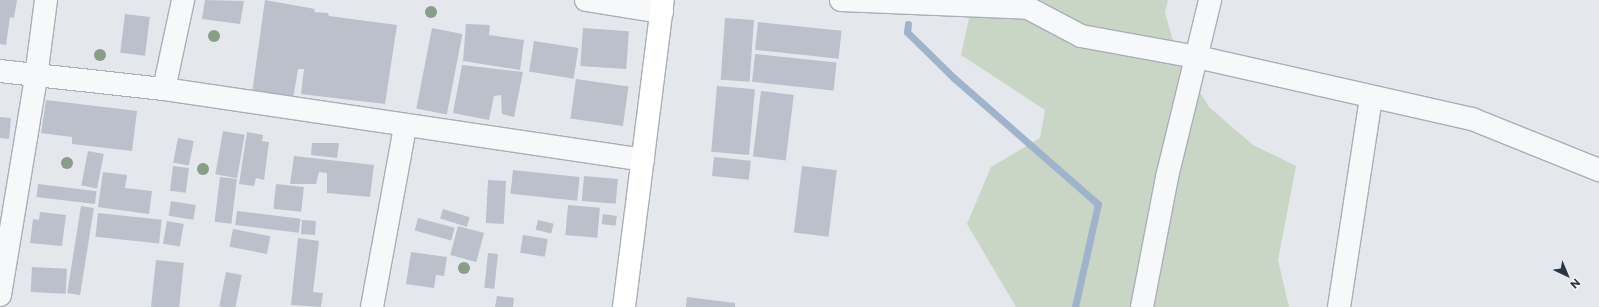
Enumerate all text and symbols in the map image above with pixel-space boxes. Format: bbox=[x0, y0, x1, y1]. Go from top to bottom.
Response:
north arrow bbox=[1547, 255, 1587, 295]
text: N bbox=[1567, 276, 1583, 292]

